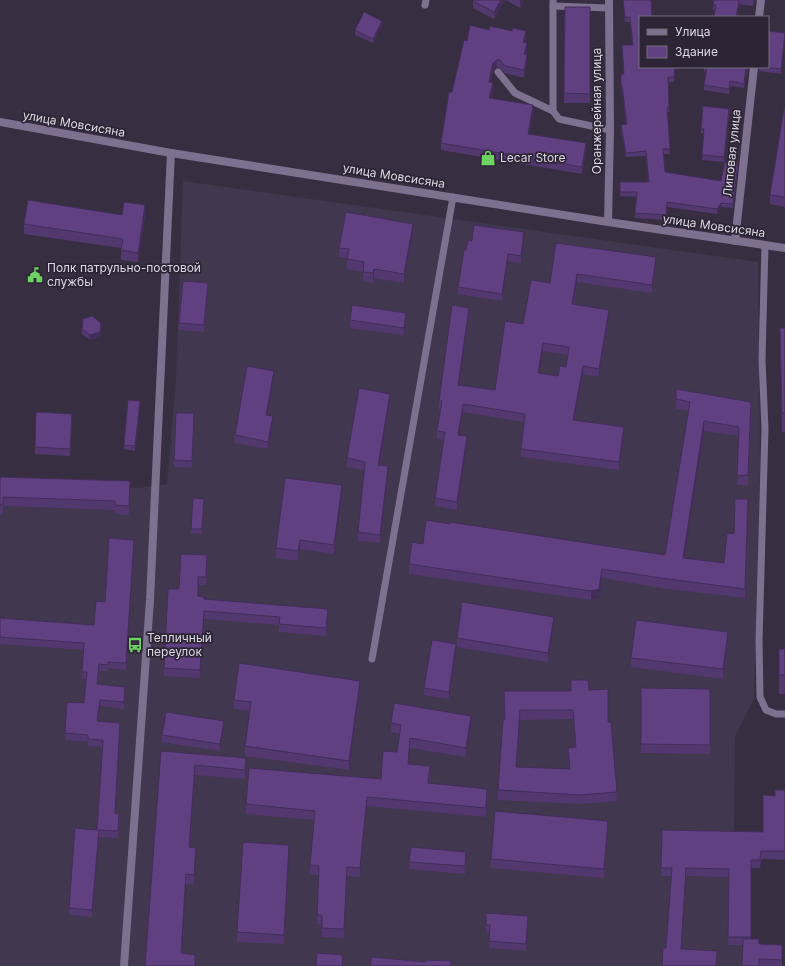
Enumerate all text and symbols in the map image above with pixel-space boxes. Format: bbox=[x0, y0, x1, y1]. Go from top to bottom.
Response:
legend bbox=[639, 16, 769, 68]
text: Улица bbox=[675, 24, 710, 39]
text: Здание bbox=[675, 44, 718, 59]
street label: Оранжерейная улица bbox=[589, 48, 604, 174]
street label: улица Мовсисяна bbox=[22, 107, 126, 140]
street label: Липовая улица bbox=[719, 108, 744, 197]
shop icon: Lecar Store bbox=[479, 149, 497, 167]
place label: Lecar Store bbox=[500, 150, 565, 165]
street label: улица Мовсисяна bbox=[342, 160, 446, 191]
street label: улица Мовсисяна bbox=[662, 211, 766, 240]
place label: Полк патрульно-постовой службы bbox=[47, 260, 201, 289]
public building icon: Полк патрульно-постовой службы bbox=[26, 266, 44, 284]
place label: Тепличный переулок bbox=[147, 630, 212, 659]
bus stop icon: Тепличный переулок bbox=[126, 636, 144, 654]

